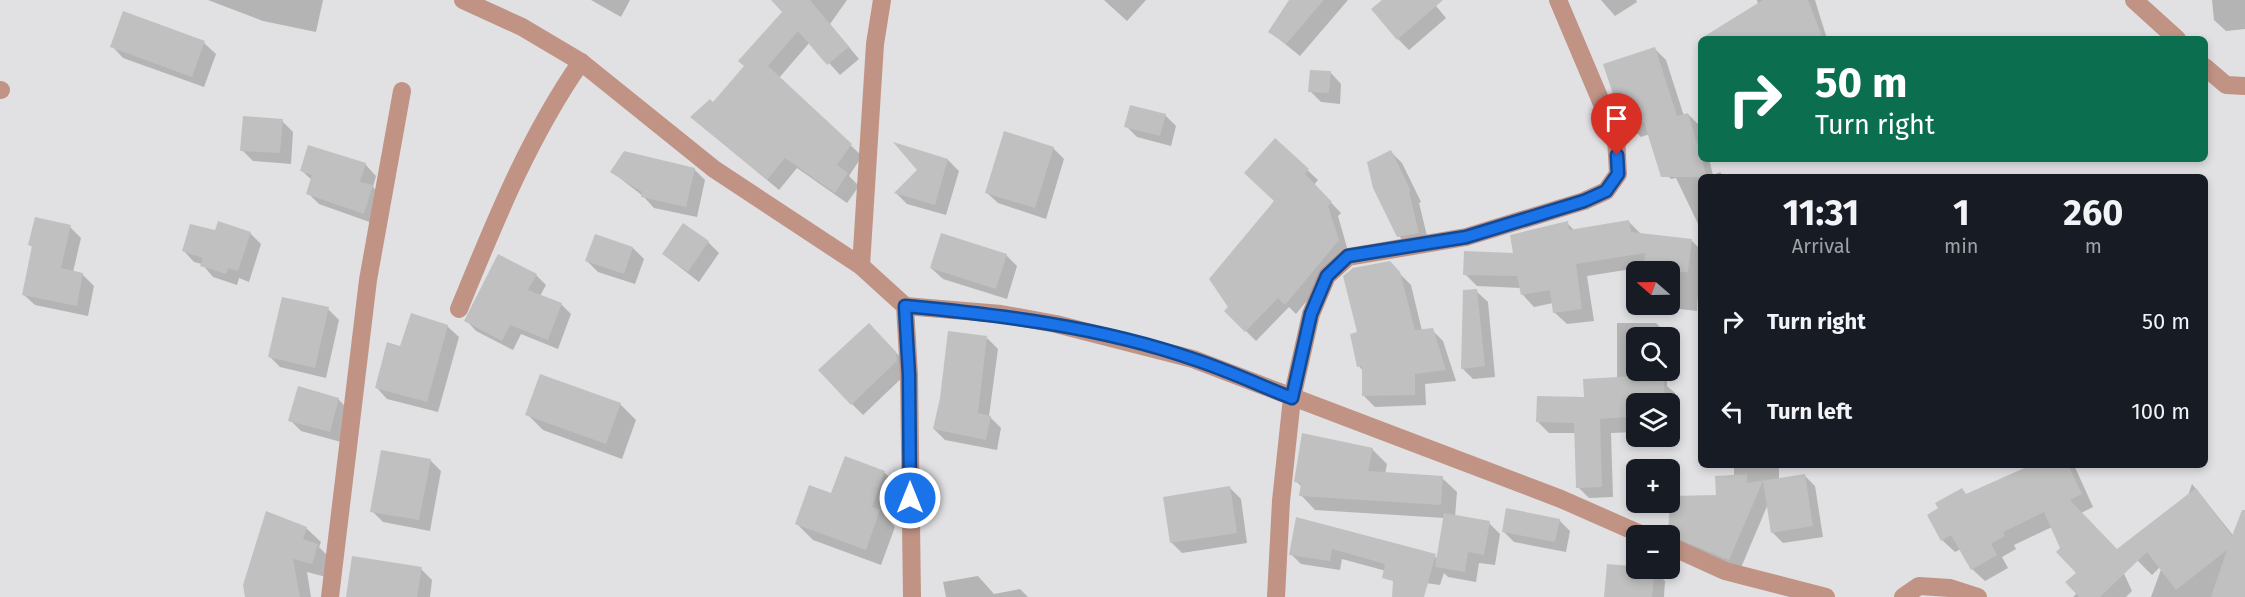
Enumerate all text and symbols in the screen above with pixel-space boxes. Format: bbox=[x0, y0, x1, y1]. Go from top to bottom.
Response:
text: 50 m bbox=[1815, 58, 1908, 108]
icon: right bbox=[1716, 60, 1794, 138]
pin bbox=[1591, 93, 1642, 155]
icon: arrive bbox=[1600, 102, 1633, 135]
text: Turn right bbox=[1815, 109, 1935, 141]
text: 11:31 bbox=[1783, 191, 1859, 235]
text: 1 bbox=[1953, 191, 1970, 235]
text: 260 bbox=[2063, 191, 2123, 235]
text: Arrival bbox=[1792, 234, 1850, 258]
text: min bbox=[1944, 234, 1979, 258]
text: m bbox=[2085, 234, 2102, 258]
north arrow bbox=[1626, 261, 1680, 315]
map controls bbox=[1626, 261, 1680, 579]
icon: right bbox=[1716, 305, 1749, 338]
text: Turn right bbox=[1767, 308, 1866, 335]
text: 50 m bbox=[2142, 308, 2190, 335]
button: search bbox=[1626, 327, 1680, 381]
button: layers bbox=[1626, 393, 1680, 447]
icon: left bbox=[1716, 395, 1749, 428]
text: Turn left bbox=[1767, 398, 1852, 425]
text: 100 m bbox=[2131, 398, 2190, 425]
button: + bbox=[1626, 459, 1680, 513]
position arrow bbox=[878, 466, 942, 530]
button: − bbox=[1626, 525, 1680, 579]

